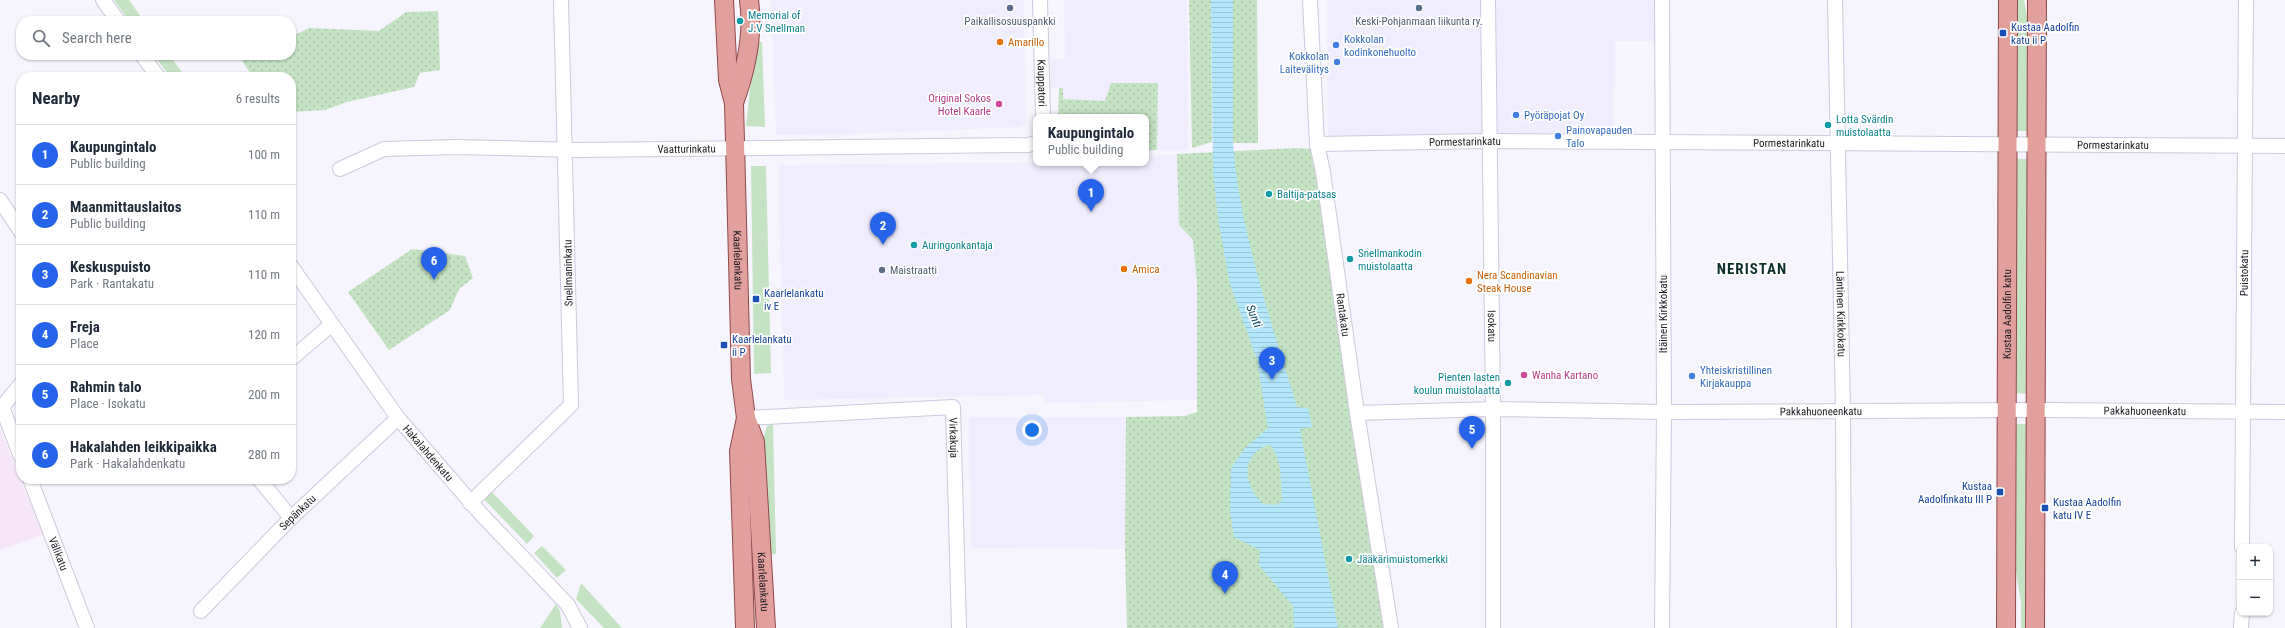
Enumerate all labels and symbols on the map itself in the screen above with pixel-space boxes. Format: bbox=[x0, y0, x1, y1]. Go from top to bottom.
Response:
marker: Paikallisosuuspankki bbox=[1005, 3, 1015, 13]
marker: Keski-Pohjanmaan liikunta ry. bbox=[1414, 3, 1424, 13]
place label: Memorial of J.V Snellman bbox=[748, 9, 805, 35]
place label: Paikallisosuuspankki bbox=[964, 15, 1056, 28]
place label: Keski-Pohjanmaan liikunta ry. bbox=[1355, 15, 1483, 28]
marker: Memorial of J.V Snellman bbox=[735, 16, 745, 26]
place label: Kustaa Aadolfin katu ii P bbox=[2011, 21, 2079, 47]
marker: Kustaa Aadolfin katu ii P bbox=[1998, 28, 2008, 38]
place label: Kokkolan kodinkonehuolto bbox=[1344, 33, 1417, 59]
place label: Amarillo bbox=[1008, 36, 1045, 49]
marker: Amarillo bbox=[995, 37, 1005, 47]
marker: Kokkolan kodinkonehuolto bbox=[1331, 40, 1341, 50]
place label: Kokkolan Laitevälitys bbox=[1280, 50, 1329, 76]
marker: Kokkolan Laitevälitys bbox=[1332, 57, 1342, 67]
street label: Kauppatori bbox=[1035, 59, 1049, 107]
place label: Original Sokos Hotel Kaarle bbox=[928, 92, 991, 118]
marker: Original Sokos Hotel Kaarle bbox=[994, 99, 1004, 109]
place label: Pyöräpojat Oy bbox=[1524, 109, 1585, 122]
marker: Pyöräpojat Oy bbox=[1511, 110, 1521, 120]
place label: Lotta Svärdin muistolaatta bbox=[1836, 113, 1893, 139]
marker: Lotta Svärdin muistolaatta bbox=[1823, 120, 1833, 130]
place label: Painovapauden Talo bbox=[1566, 124, 1632, 150]
marker: Painovapauden Talo bbox=[1553, 131, 1563, 141]
street label: Pormestarinkatu bbox=[1429, 135, 1501, 149]
street label: Pormestarinkatu bbox=[1753, 137, 1825, 150]
street label: Pormestarinkatu bbox=[2077, 139, 2149, 152]
street label: Vaatturinkatu bbox=[657, 142, 716, 156]
pin: 1 bbox=[1078, 179, 1104, 212]
place label: Baltija-patsas bbox=[1277, 188, 1336, 201]
marker: Baltija-patsas bbox=[1264, 189, 1274, 199]
pin: 2 bbox=[870, 212, 896, 245]
street label: Kaarlelankatu bbox=[730, 230, 745, 290]
street label: Snellmaninkatu bbox=[561, 239, 576, 306]
place label: Auringonkantaja bbox=[922, 239, 993, 252]
marker: Auringonkantaja bbox=[909, 240, 919, 250]
pin: 6 bbox=[421, 247, 447, 280]
place label: Snellmankodin muistolaatta bbox=[1358, 247, 1422, 273]
street label: Puistokatu bbox=[2238, 250, 2251, 296]
marker: Snellmankodin muistolaatta bbox=[1345, 254, 1355, 264]
district label: NERISTAN bbox=[1717, 260, 1787, 278]
place label: Amica bbox=[1132, 263, 1160, 276]
place label: Maistraatti bbox=[890, 264, 937, 277]
marker: Amica bbox=[1119, 264, 1129, 274]
marker: Maistraatti bbox=[877, 265, 887, 275]
place label: Nera Scandinavian Steak House bbox=[1477, 269, 1558, 295]
street label: Kustaa Aadolfin katu bbox=[2001, 269, 2014, 359]
street label: Läntinen Kirkkokatu bbox=[1833, 271, 1848, 357]
street label: Itäinen Kirkkokatu bbox=[1657, 275, 1670, 353]
marker: Nera Scandinavian Steak House bbox=[1464, 276, 1474, 286]
place label: Kaarlelankatu iv E bbox=[764, 287, 824, 313]
street label: Rantakatu bbox=[1333, 292, 1352, 337]
marker: Kaarlelankatu iv E bbox=[751, 294, 761, 304]
water label: Sunti bbox=[1243, 303, 1265, 330]
street label: Isokatu bbox=[1485, 310, 1498, 342]
place label: Kaarlelankatu ii P bbox=[732, 333, 792, 359]
marker: Kaarlelankatu ii P bbox=[719, 340, 729, 350]
pin: 3 bbox=[1259, 347, 1285, 380]
place label: Yhteiskristillinen Kirjakauppa bbox=[1700, 364, 1772, 390]
place label: Wanha Kartano bbox=[1532, 369, 1599, 382]
marker: Wanha Kartano bbox=[1519, 370, 1529, 380]
place label: Pienten lasten koulun muistolaatta bbox=[1414, 371, 1500, 397]
marker: Yhteiskristillinen Kirjakauppa bbox=[1687, 371, 1697, 381]
marker: Pienten lasten koulun muistolaatta bbox=[1503, 378, 1513, 388]
street label: Pakkahuoneenkatu bbox=[2104, 404, 2186, 418]
street label: Pakkahuoneenkatu bbox=[1780, 405, 1862, 418]
pin: 5 bbox=[1459, 416, 1485, 449]
street label: Virkakuja bbox=[946, 417, 960, 458]
your location bbox=[1022, 420, 1042, 440]
street label: Hakalahdenkatu bbox=[400, 422, 456, 484]
place label: Kustaa Aadolfinkatu III P bbox=[1918, 480, 1992, 506]
marker: Kustaa Aadolfinkatu III P bbox=[1995, 487, 2005, 497]
street label: Sepänkatu bbox=[277, 492, 319, 533]
place label: Kustaa Aadolfin katu IV E bbox=[2053, 496, 2121, 522]
marker: Kustaa Aadolfin katu IV E bbox=[2040, 503, 2050, 513]
street label: Välikatu bbox=[46, 535, 70, 573]
street label: Kaarlelankatu bbox=[755, 552, 771, 612]
place label: Jääkärimuistomerkki bbox=[1357, 553, 1448, 566]
marker: Jääkärimuistomerkki bbox=[1344, 554, 1354, 564]
pin: 4 bbox=[1212, 561, 1238, 594]

